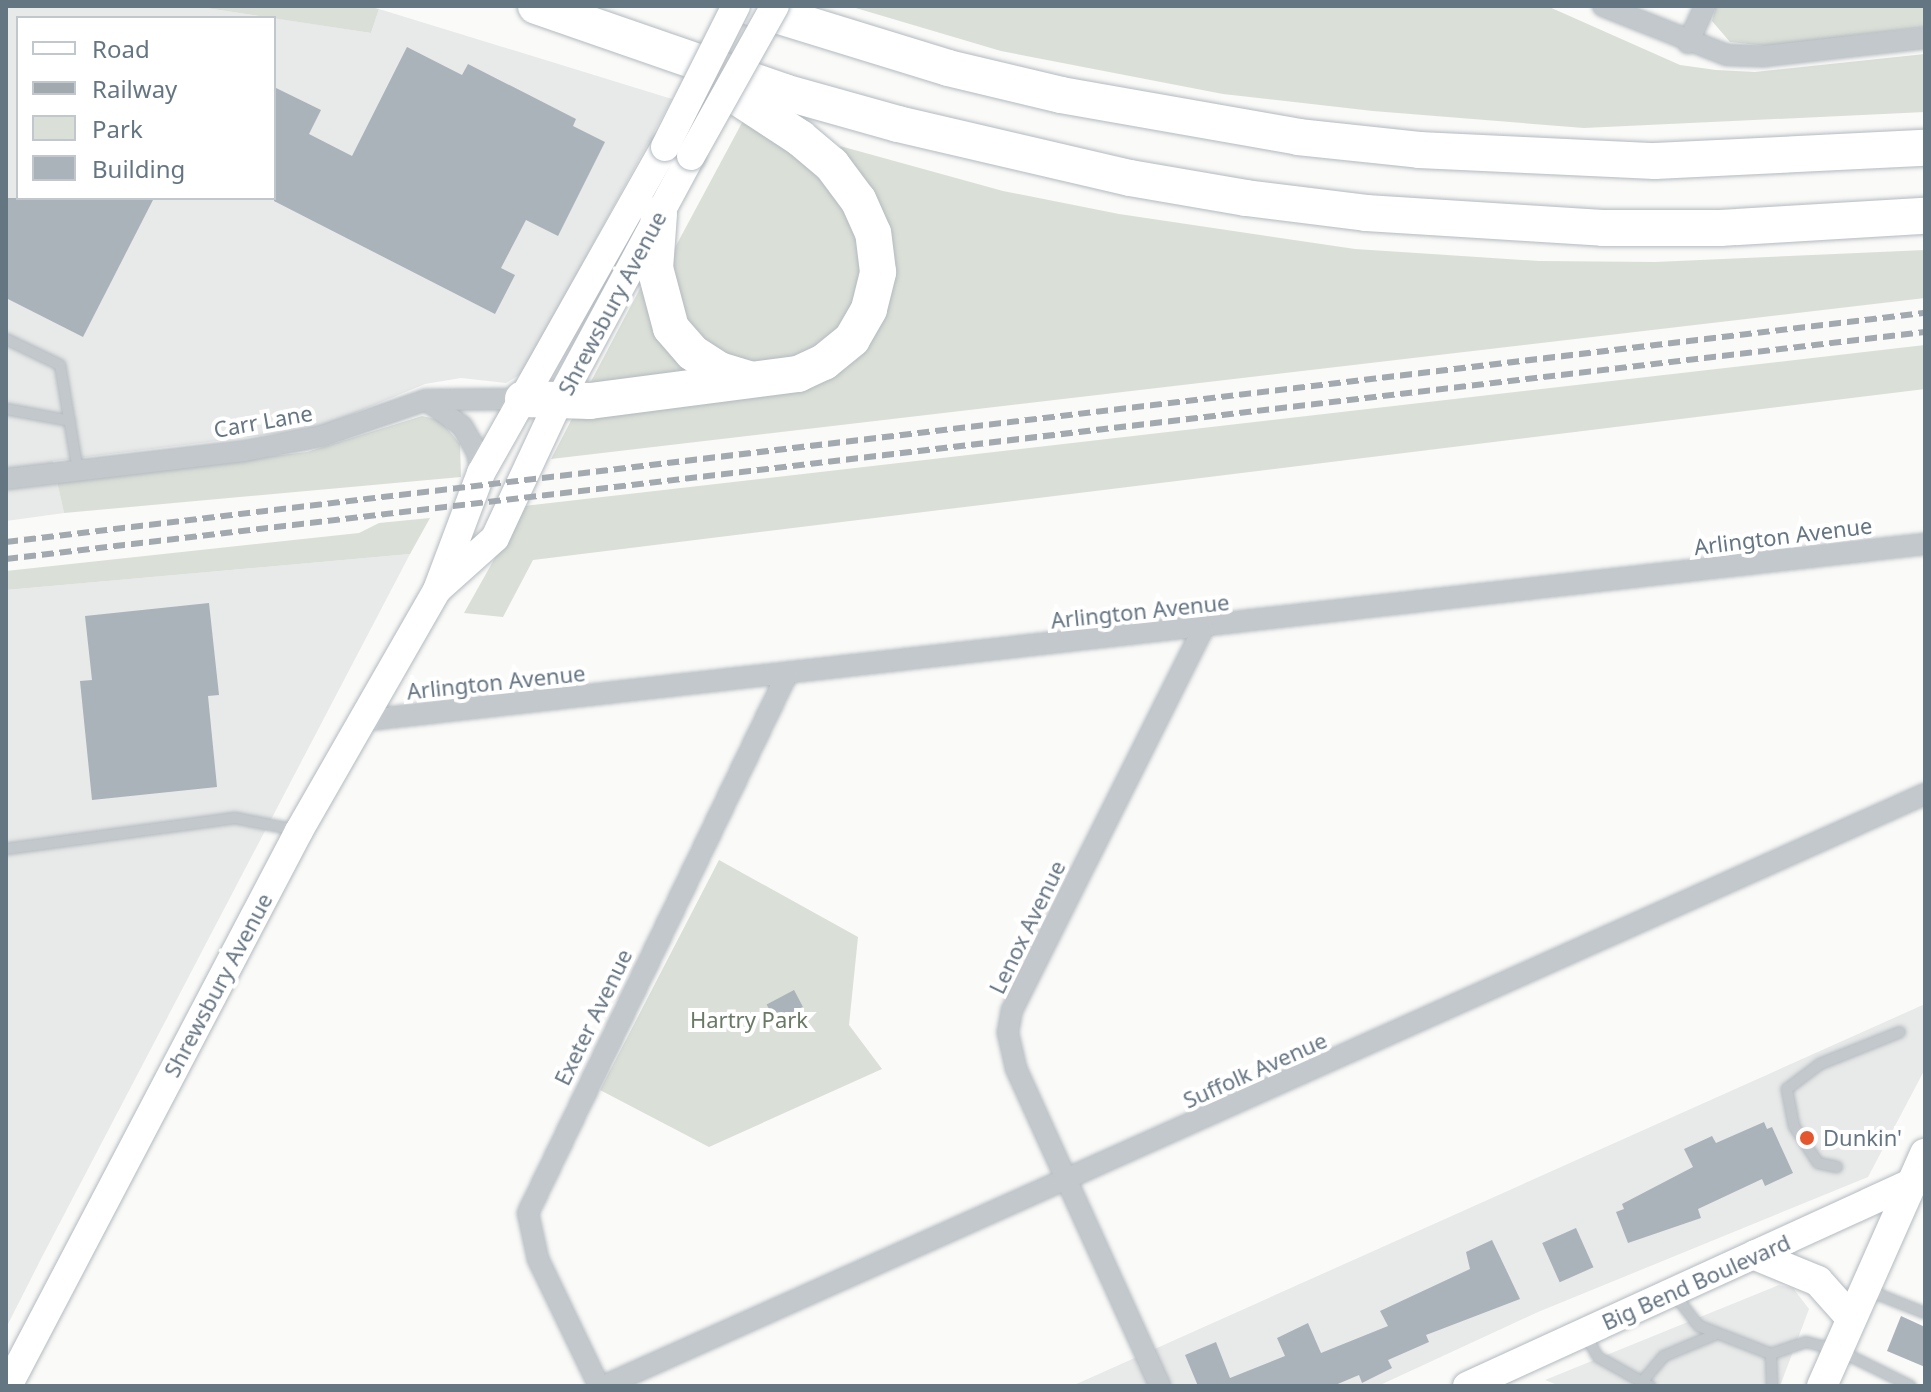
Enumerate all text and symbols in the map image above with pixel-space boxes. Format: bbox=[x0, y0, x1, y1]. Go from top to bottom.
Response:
legend bbox=[16, 16, 276, 200]
text: Road bbox=[92, 32, 150, 65]
text: Railway bbox=[92, 72, 177, 105]
text: Park bbox=[92, 112, 143, 145]
text: Building bbox=[92, 152, 185, 185]
street label: Shrewsbury Avenue bbox=[552, 207, 672, 399]
street label: Carr Lane bbox=[211, 399, 315, 443]
street label: Arlington Avenue bbox=[1692, 512, 1874, 560]
street label: Arlington Avenue bbox=[1049, 588, 1231, 634]
street label: Arlington Avenue bbox=[405, 659, 587, 705]
street label: Lenox Avenue bbox=[983, 856, 1071, 998]
street label: Shrewsbury Avenue bbox=[158, 889, 278, 1081]
street label: Exeter Avenue bbox=[549, 945, 637, 1089]
park label: Hartry Park bbox=[690, 1007, 808, 1033]
street label: Suffolk Avenue bbox=[1179, 1027, 1331, 1113]
place label: Dunkin' bbox=[1823, 1125, 1902, 1151]
marker: Dunkin' bbox=[1798, 1129, 1816, 1147]
street label: Big Bend Boulevard bbox=[1598, 1229, 1794, 1335]

